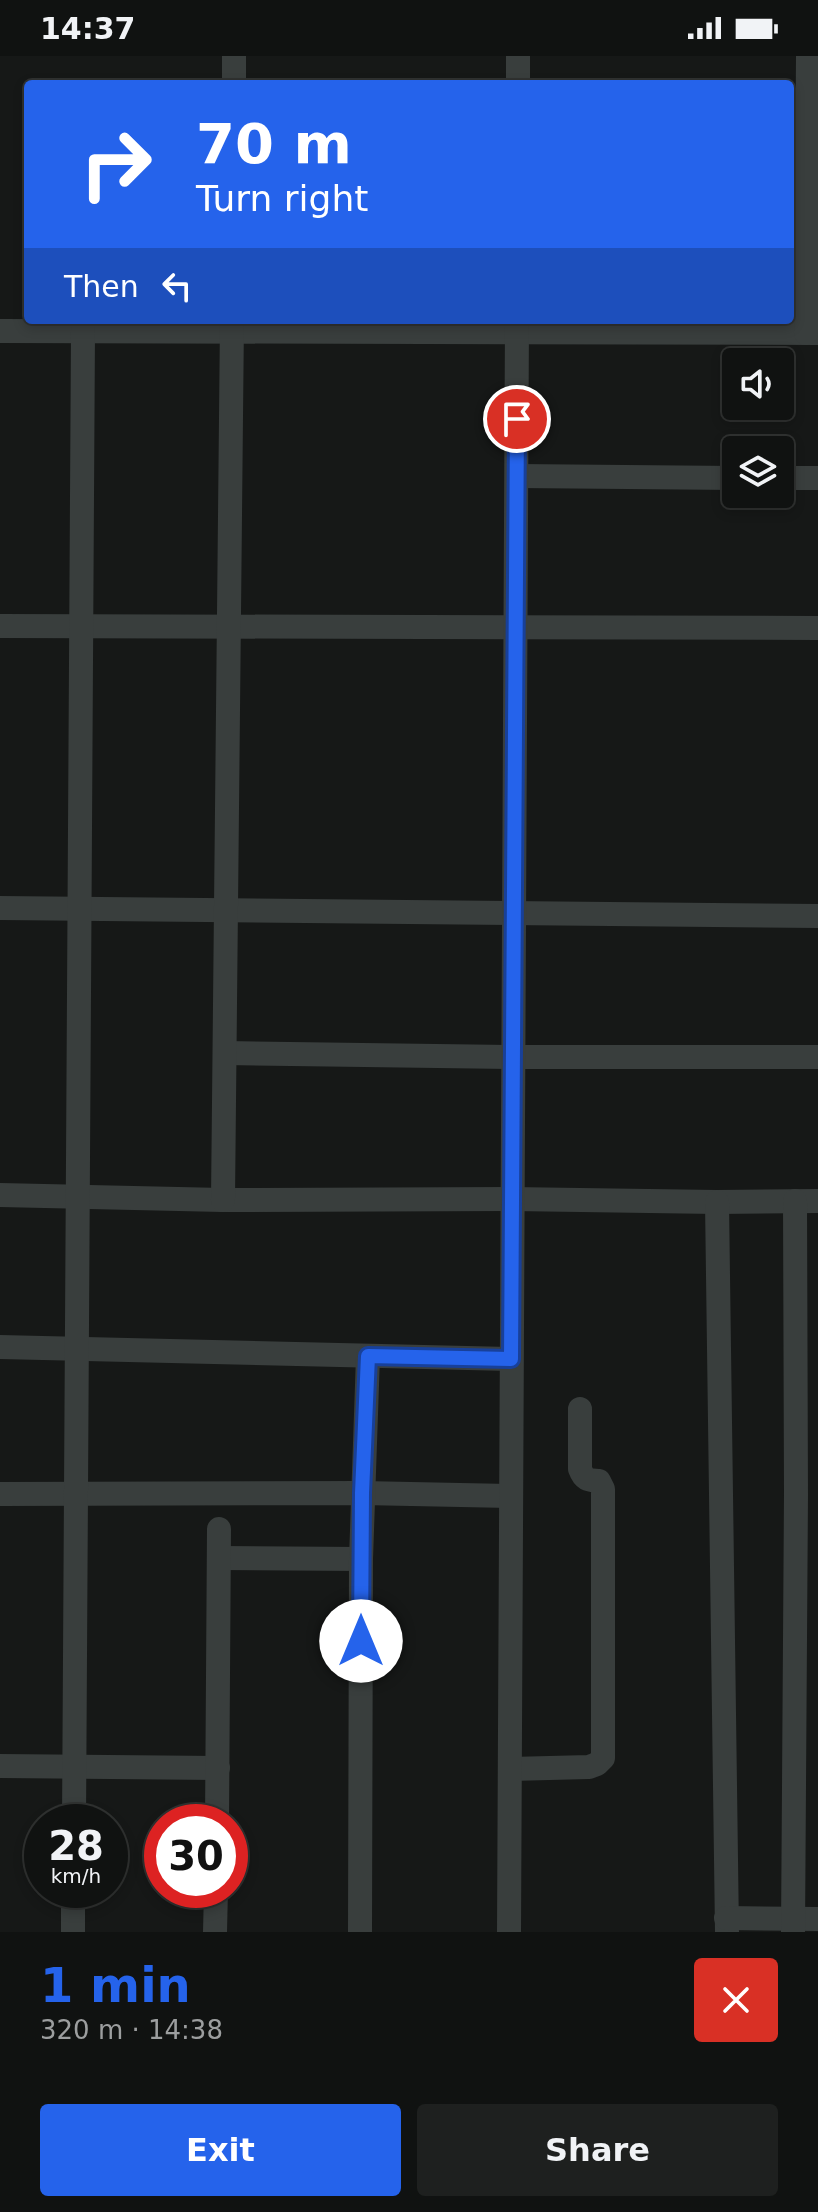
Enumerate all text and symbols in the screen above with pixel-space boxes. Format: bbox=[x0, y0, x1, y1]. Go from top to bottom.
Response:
text: 14:37 bbox=[40, 11, 136, 46]
text: 70 m bbox=[196, 111, 352, 176]
icon: right bbox=[64, 112, 168, 216]
text: Turn right bbox=[196, 178, 368, 219]
icon: left bbox=[155, 264, 199, 308]
text: Then bbox=[64, 269, 139, 304]
map controls bbox=[722, 348, 794, 508]
button: sound bbox=[722, 348, 794, 420]
pin bbox=[483, 385, 551, 453]
icon: arrive bbox=[495, 397, 539, 441]
button: layers bbox=[722, 436, 794, 508]
position arrow bbox=[319, 1599, 403, 1683]
speed limit sign: 30 bbox=[144, 1804, 248, 1908]
text: 28 bbox=[48, 1823, 104, 1869]
text: km/h bbox=[51, 1864, 101, 1888]
text: 1 min bbox=[40, 1957, 191, 2013]
button: close bbox=[694, 1958, 778, 2042]
text: 320 m · 14:38 bbox=[40, 2015, 223, 2045]
button: Exit bbox=[40, 2104, 401, 2196]
button: Share bbox=[417, 2104, 778, 2196]

